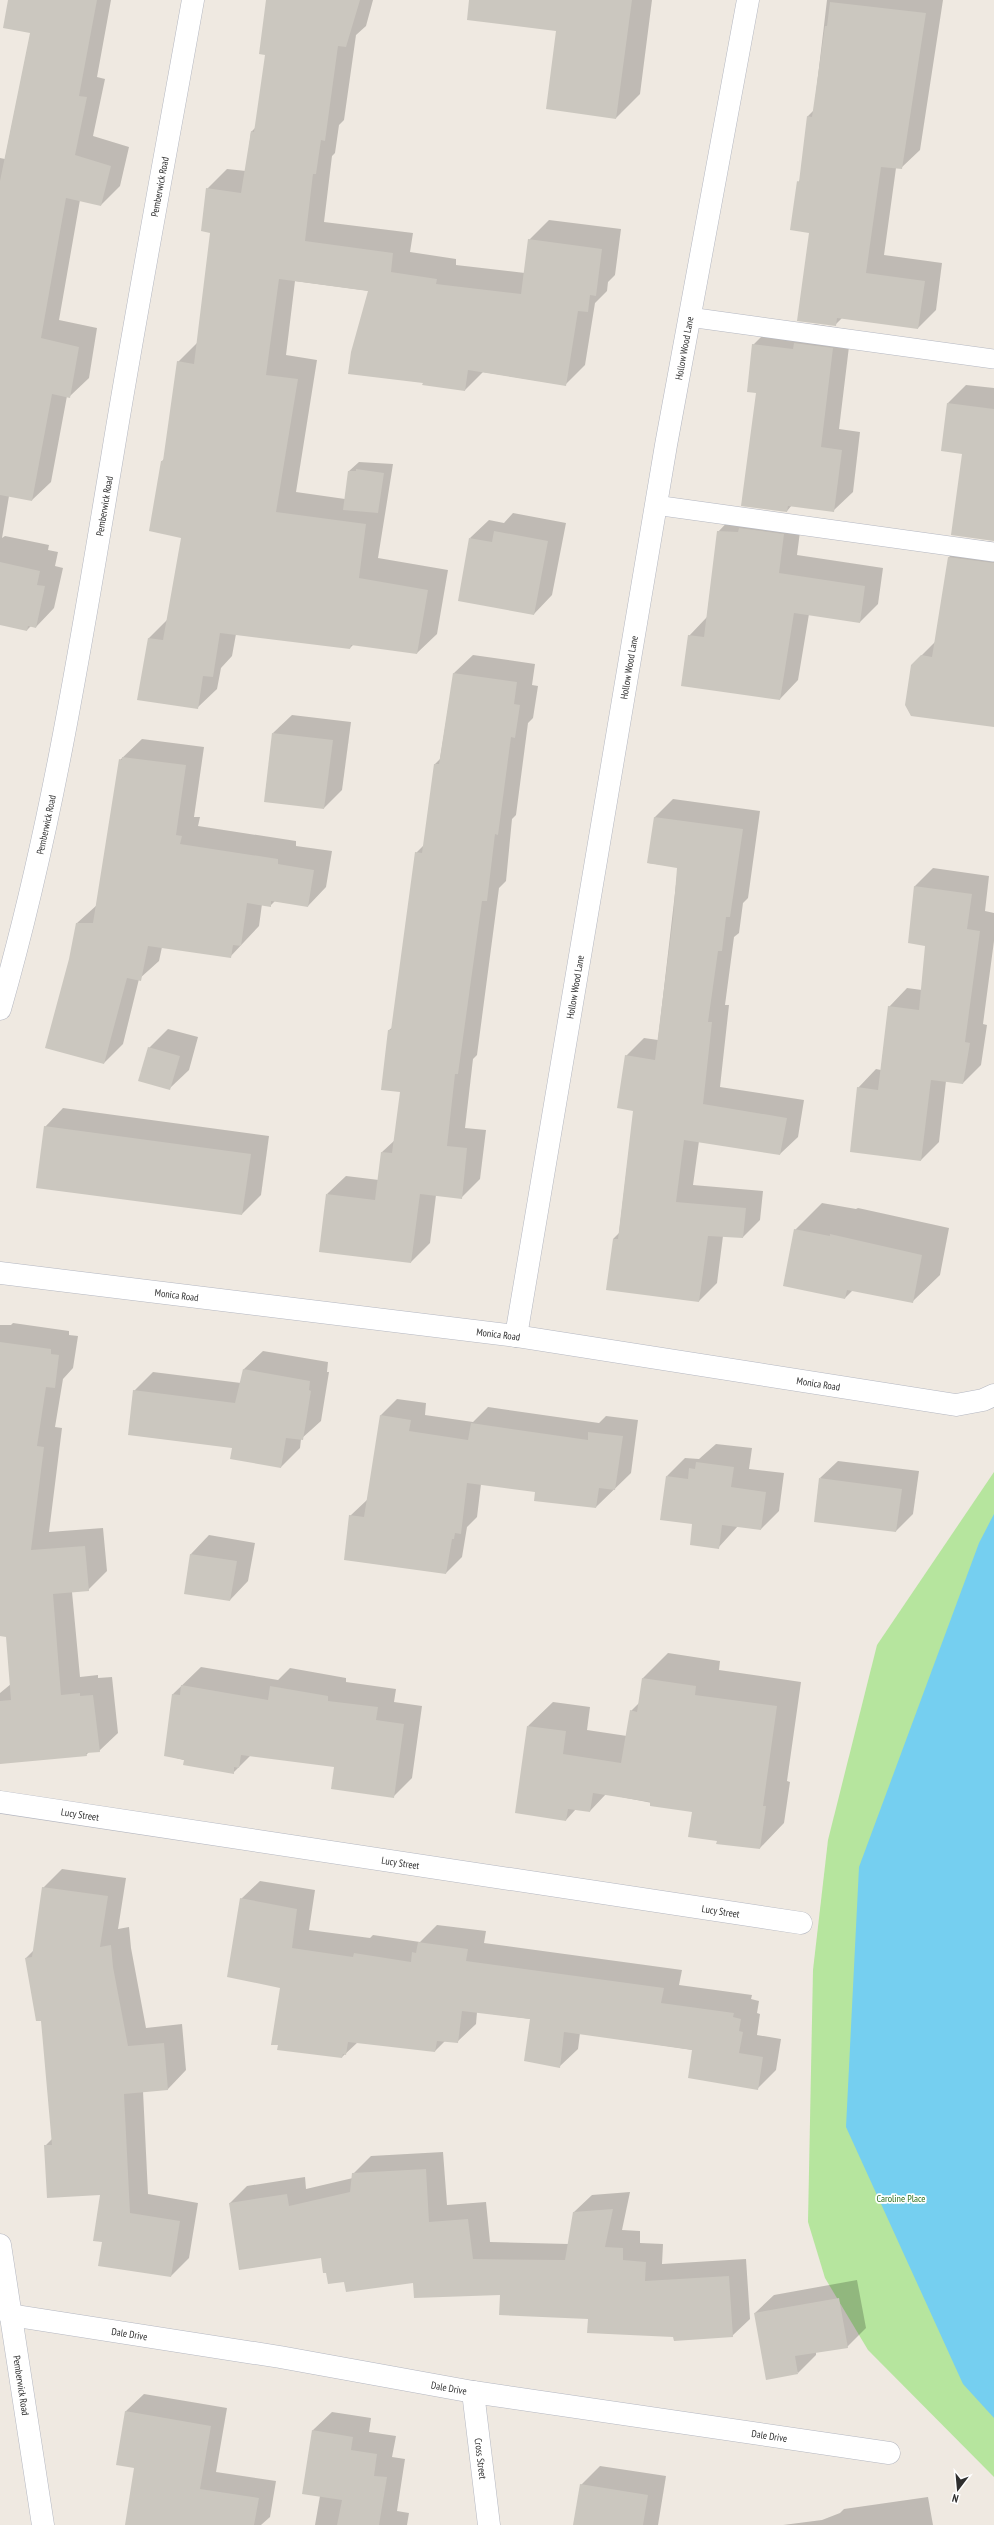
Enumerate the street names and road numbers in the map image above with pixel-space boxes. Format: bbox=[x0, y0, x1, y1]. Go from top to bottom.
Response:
street label: Pemberwick Road bbox=[148, 156, 172, 218]
street label: Hollow Wood Lane bbox=[672, 315, 697, 381]
street label: Pemberwick Road bbox=[93, 475, 116, 537]
street label: Hollow Wood Lane bbox=[617, 635, 641, 700]
street label: Pemberwick Road bbox=[33, 794, 59, 856]
street label: Hollow Wood Lane bbox=[564, 954, 587, 1020]
street label: Monica Road bbox=[154, 1286, 199, 1304]
street label: Monica Road bbox=[476, 1325, 521, 1344]
street label: Monica Road bbox=[796, 1374, 841, 1394]
street label: Lucy Street bbox=[60, 1805, 100, 1824]
street label: Lucy Street bbox=[381, 1854, 420, 1872]
street label: Lucy Street bbox=[701, 1902, 741, 1921]
street label: Dale Drive bbox=[111, 2325, 148, 2343]
street label: Pemberwick Road bbox=[10, 2354, 32, 2416]
street label: Dale Drive bbox=[430, 2379, 468, 2398]
street label: Dale Drive bbox=[751, 2427, 788, 2445]
street label: Cross Street bbox=[472, 2437, 489, 2480]

